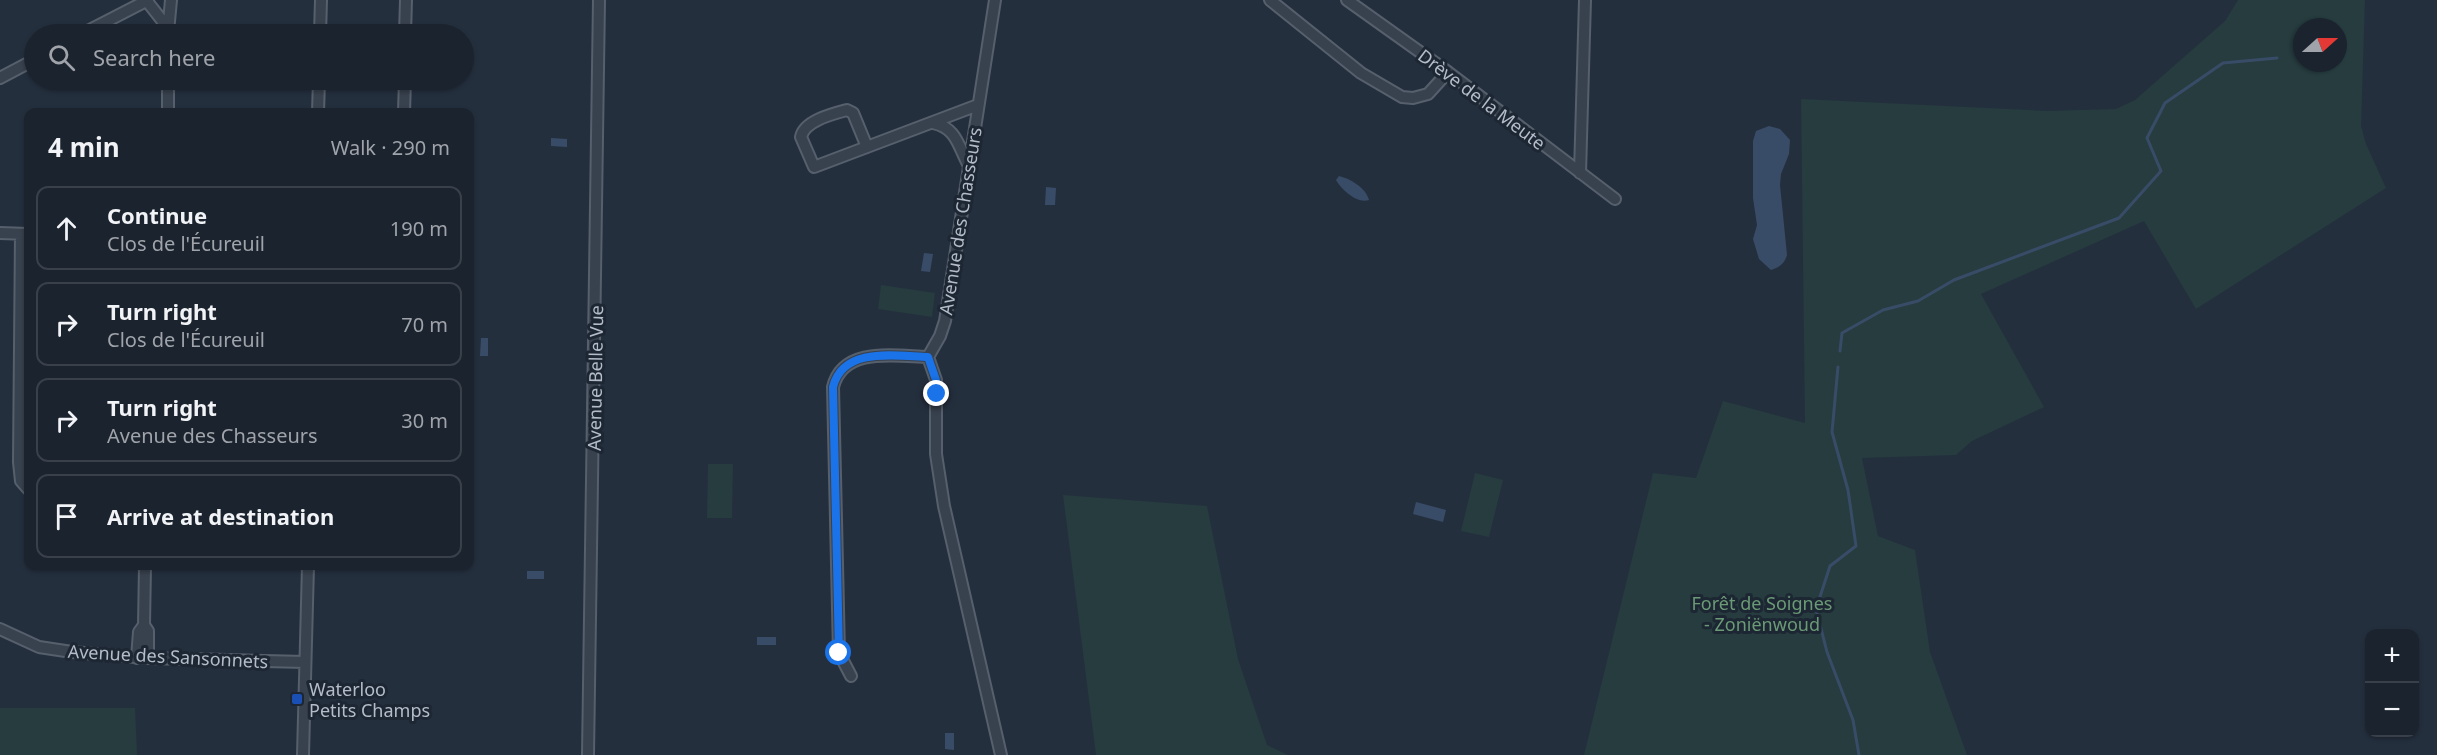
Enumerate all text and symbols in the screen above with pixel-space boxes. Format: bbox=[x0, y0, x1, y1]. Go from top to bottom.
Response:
north arrow bbox=[2293, 18, 2347, 72]
search box bbox=[24, 24, 474, 90]
icon: search bbox=[45, 41, 78, 74]
text: Search here bbox=[93, 42, 215, 72]
street label: Drève de la Meute bbox=[1413, 43, 1551, 155]
street label: Avenue des Chasseurs bbox=[933, 126, 987, 316]
text: 4 min bbox=[48, 129, 120, 165]
text: Walk · 290 m bbox=[331, 134, 450, 161]
text: Continue bbox=[107, 200, 207, 230]
icon: ahead bbox=[50, 212, 83, 245]
text: 190 m bbox=[390, 215, 448, 242]
text: Clos de l'Écureuil bbox=[107, 230, 265, 257]
text: Turn right bbox=[107, 296, 217, 326]
street label: Avenue Belle Vue bbox=[582, 305, 608, 451]
icon: right bbox=[50, 308, 83, 341]
text: 70 m bbox=[401, 311, 448, 338]
text: Clos de l'Écureuil bbox=[107, 326, 265, 353]
route end bbox=[923, 380, 949, 406]
text: Turn right bbox=[107, 392, 217, 422]
icon: right bbox=[50, 404, 83, 437]
text: 30 m bbox=[401, 407, 448, 434]
text: Avenue des Chasseurs bbox=[107, 422, 318, 449]
icon: arrive bbox=[50, 500, 83, 533]
text: Arrive at destination bbox=[107, 501, 334, 531]
park label: Forêt de Soignes - Zoniënwoud bbox=[1692, 591, 1832, 636]
map controls bbox=[2365, 629, 2419, 737]
button: + bbox=[2365, 629, 2419, 683]
street label: Avenue des Sansonnets bbox=[67, 639, 269, 673]
route start bbox=[825, 639, 851, 665]
place label: Waterloo Petits Champs bbox=[309, 677, 430, 722]
button: − bbox=[2365, 683, 2419, 737]
marker: Waterloo Petits Champs bbox=[290, 692, 304, 706]

